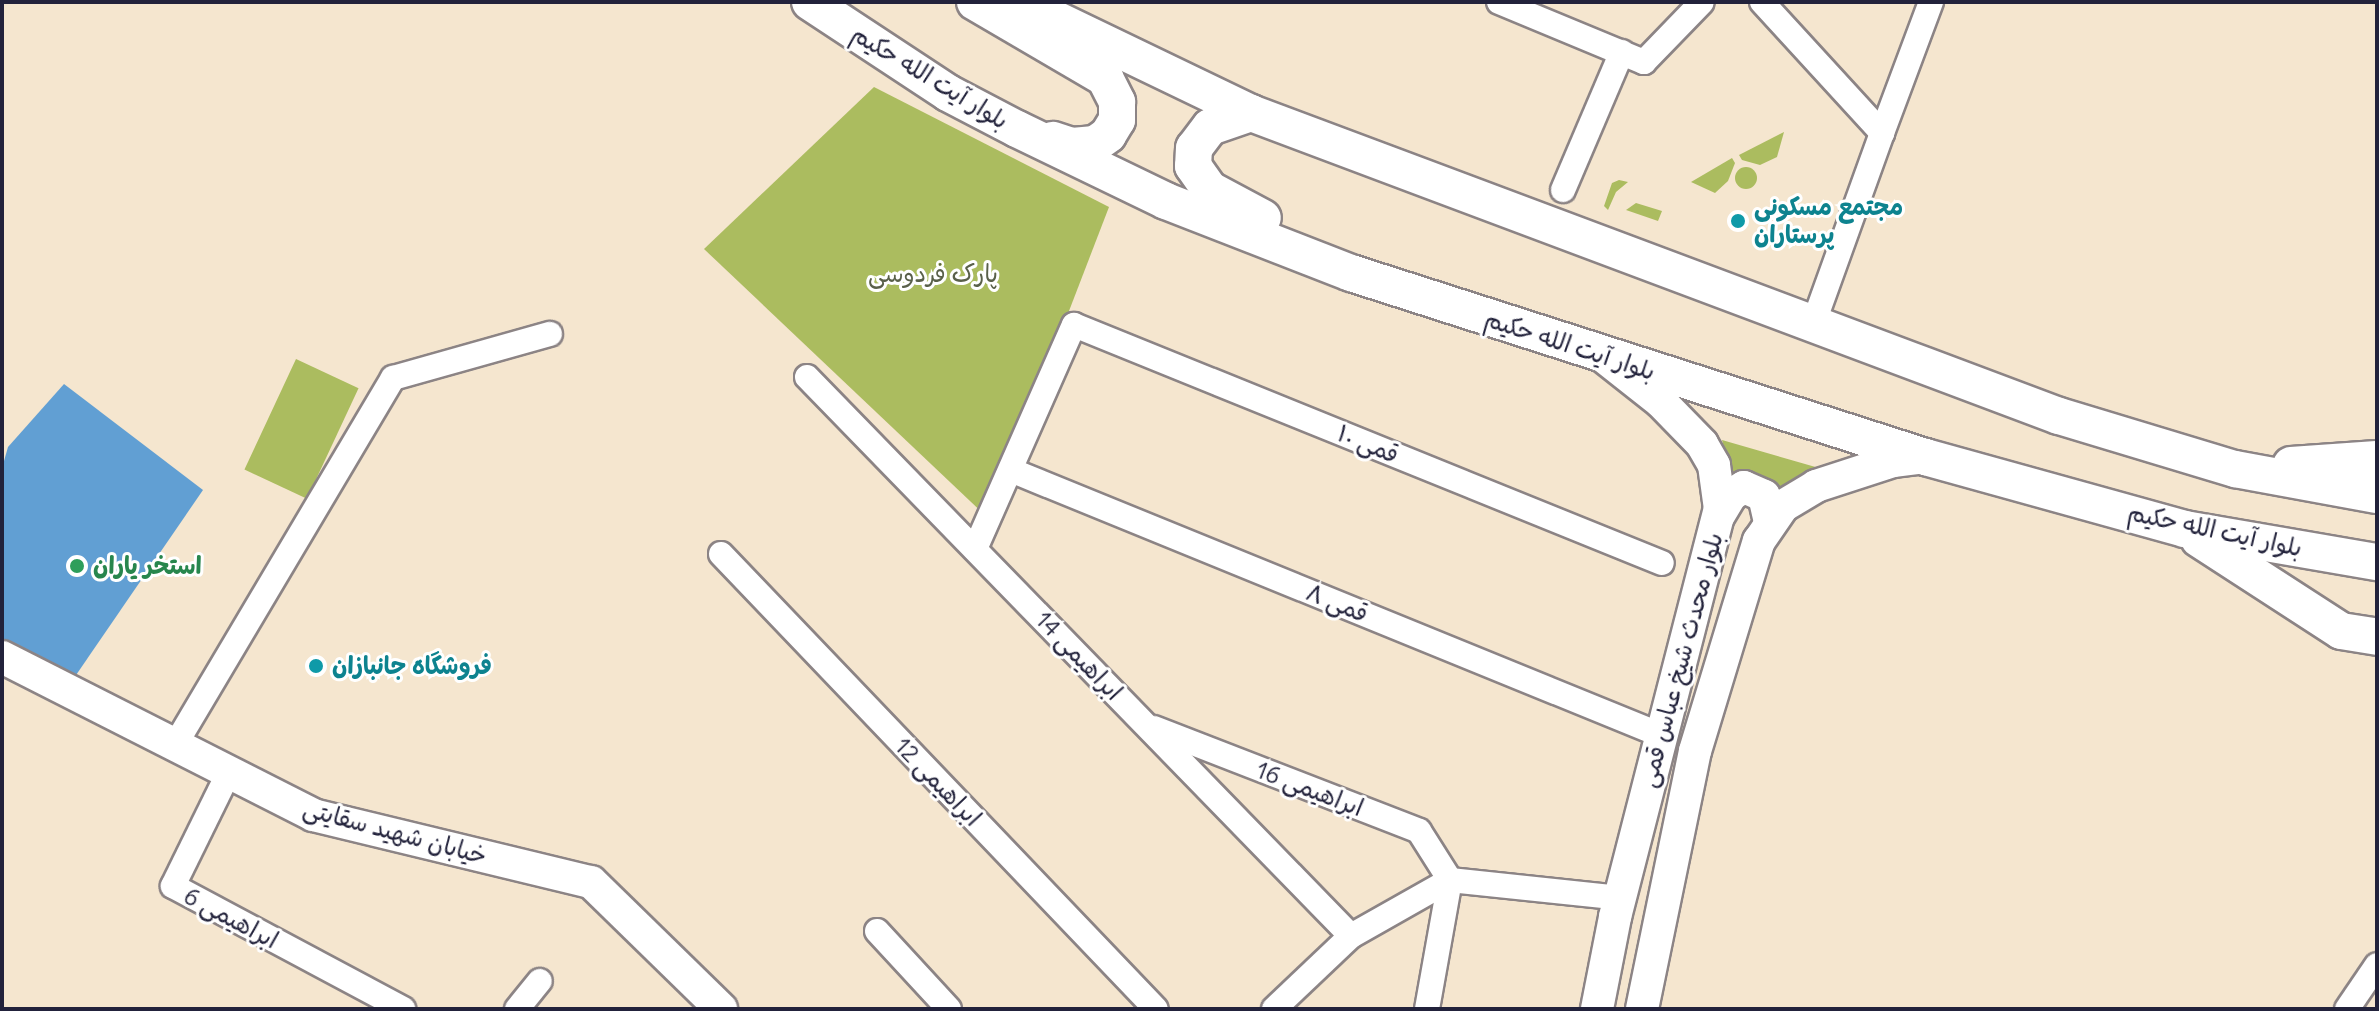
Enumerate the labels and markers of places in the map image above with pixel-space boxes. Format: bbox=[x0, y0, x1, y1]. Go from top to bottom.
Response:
place label: مجتمع مسکونی پرستاران bbox=[1754, 193, 1903, 249]
marker: مجتمع مسکونی پرستاران bbox=[1729, 212, 1747, 230]
place label: استخر یاران bbox=[93, 552, 202, 580]
marker: استخر یاران bbox=[68, 557, 86, 575]
place label: فروشگاه جانبازان bbox=[332, 652, 492, 680]
marker: فروشگاه جانبازان bbox=[307, 657, 325, 675]

